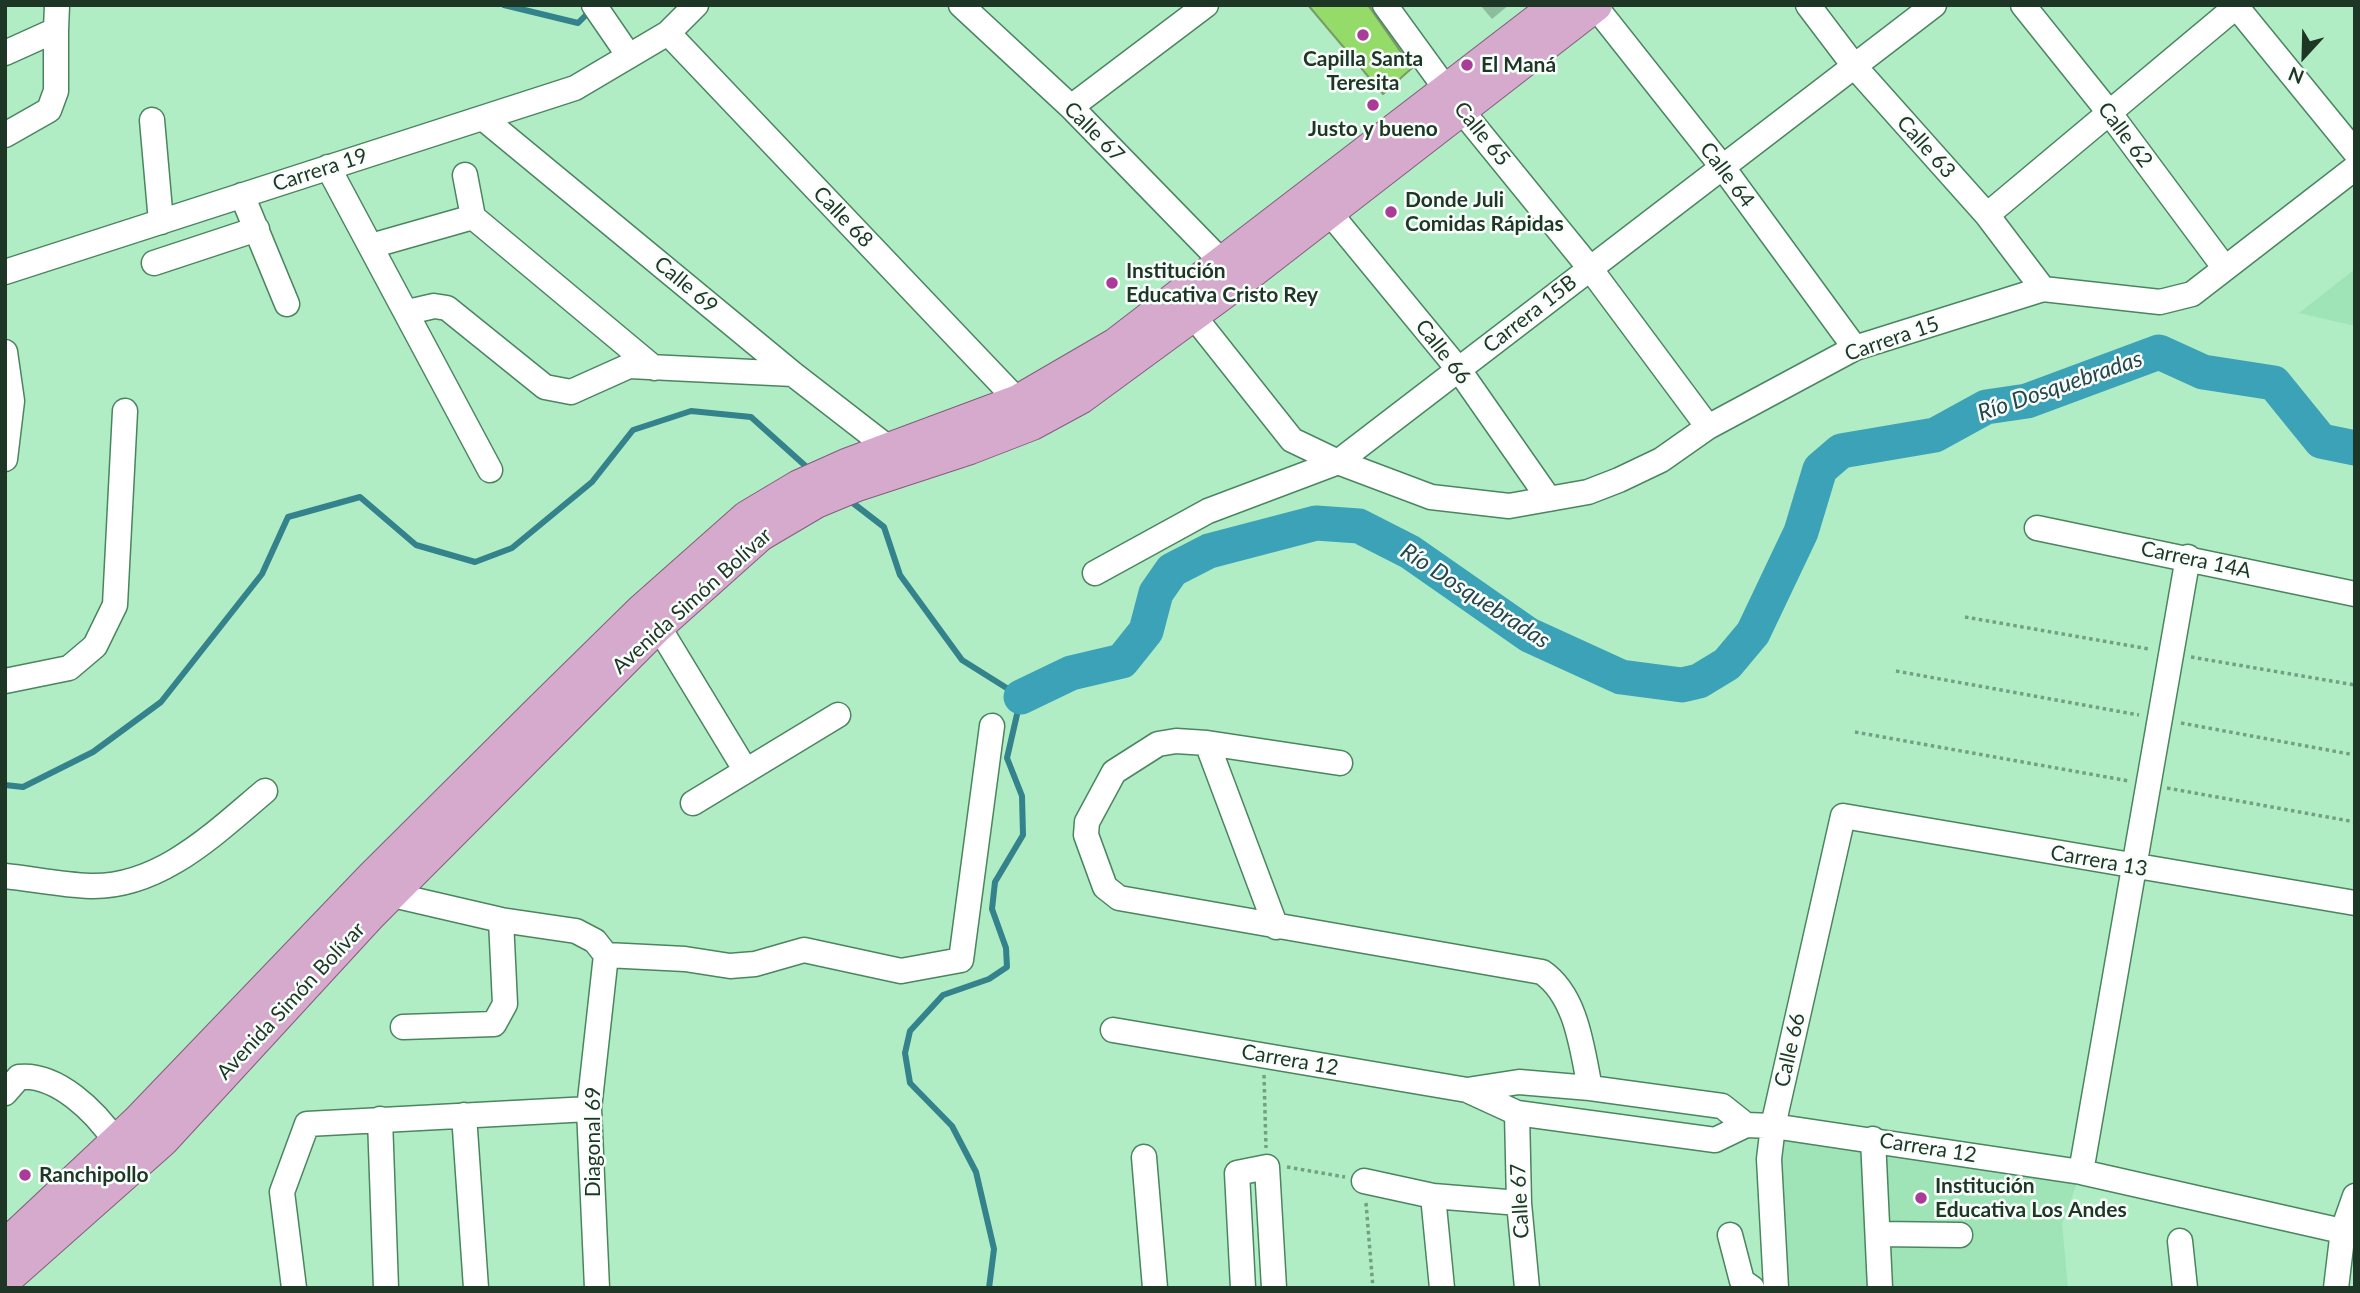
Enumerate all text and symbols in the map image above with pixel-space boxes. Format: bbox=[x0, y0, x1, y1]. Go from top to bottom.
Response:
north arrow bbox=[2269, 21, 2339, 91]
marker: Capilla Santa Teresita bbox=[1355, 27, 1371, 43]
place label: Capilla Santa Teresita bbox=[1303, 46, 1423, 96]
place label: El Maná bbox=[1481, 52, 1556, 78]
marker: El Maná bbox=[1459, 57, 1475, 73]
text: N bbox=[2285, 63, 2307, 89]
street label: Calle 67 bbox=[1059, 97, 1129, 167]
marker: Justo y bueno bbox=[1365, 97, 1381, 113]
street label: Calle 65 bbox=[1449, 97, 1515, 171]
street label: Calle 62 bbox=[2092, 97, 2158, 173]
street label: Calle 63 bbox=[1891, 111, 1961, 183]
place label: Justo y bueno bbox=[1308, 116, 1438, 142]
street label: Calle 64 bbox=[1694, 137, 1760, 213]
street label: Carrera 19 bbox=[269, 143, 371, 197]
street label: Calle 68 bbox=[808, 181, 878, 253]
place label: Donde Juli Comidas Rápidas bbox=[1405, 187, 1564, 237]
marker: Donde Juli Comidas Rápidas bbox=[1383, 204, 1399, 220]
street label: Calle 69 bbox=[649, 251, 723, 319]
place label: Institución Educativa Cristo Rey bbox=[1126, 258, 1318, 308]
street label: Carrera 15B bbox=[1478, 270, 1582, 358]
marker: Institución Educativa Cristo Rey bbox=[1104, 275, 1120, 291]
street label: Carrera 15 bbox=[1842, 311, 1942, 367]
street label: Calle 66 bbox=[1410, 315, 1476, 389]
water label: Río Dosquebradas bbox=[1974, 345, 2146, 427]
street label: Avenida Simón Bolívar bbox=[607, 523, 777, 679]
street label: Carrera 14A bbox=[2138, 536, 2254, 584]
water label: Río Dosquebradas bbox=[1395, 537, 1555, 655]
street label: Carrera 13 bbox=[2049, 840, 2149, 882]
street label: Avenida Simón Bolívar bbox=[212, 917, 370, 1085]
street label: Calle 66 bbox=[1769, 1011, 1811, 1089]
street label: Carrera 12 bbox=[1240, 1039, 1340, 1081]
street label: Diagonal 69 bbox=[580, 1087, 606, 1197]
street label: Carrera 12 bbox=[1878, 1128, 1978, 1168]
place label: Ranchipollo bbox=[39, 1162, 149, 1188]
street label: Calle 67 bbox=[1505, 1163, 1535, 1239]
marker: Ranchipollo bbox=[17, 1167, 33, 1183]
place label: Institución Educativa Los Andes bbox=[1935, 1173, 2127, 1223]
marker: Institución Educativa Los Andes bbox=[1913, 1190, 1929, 1206]

